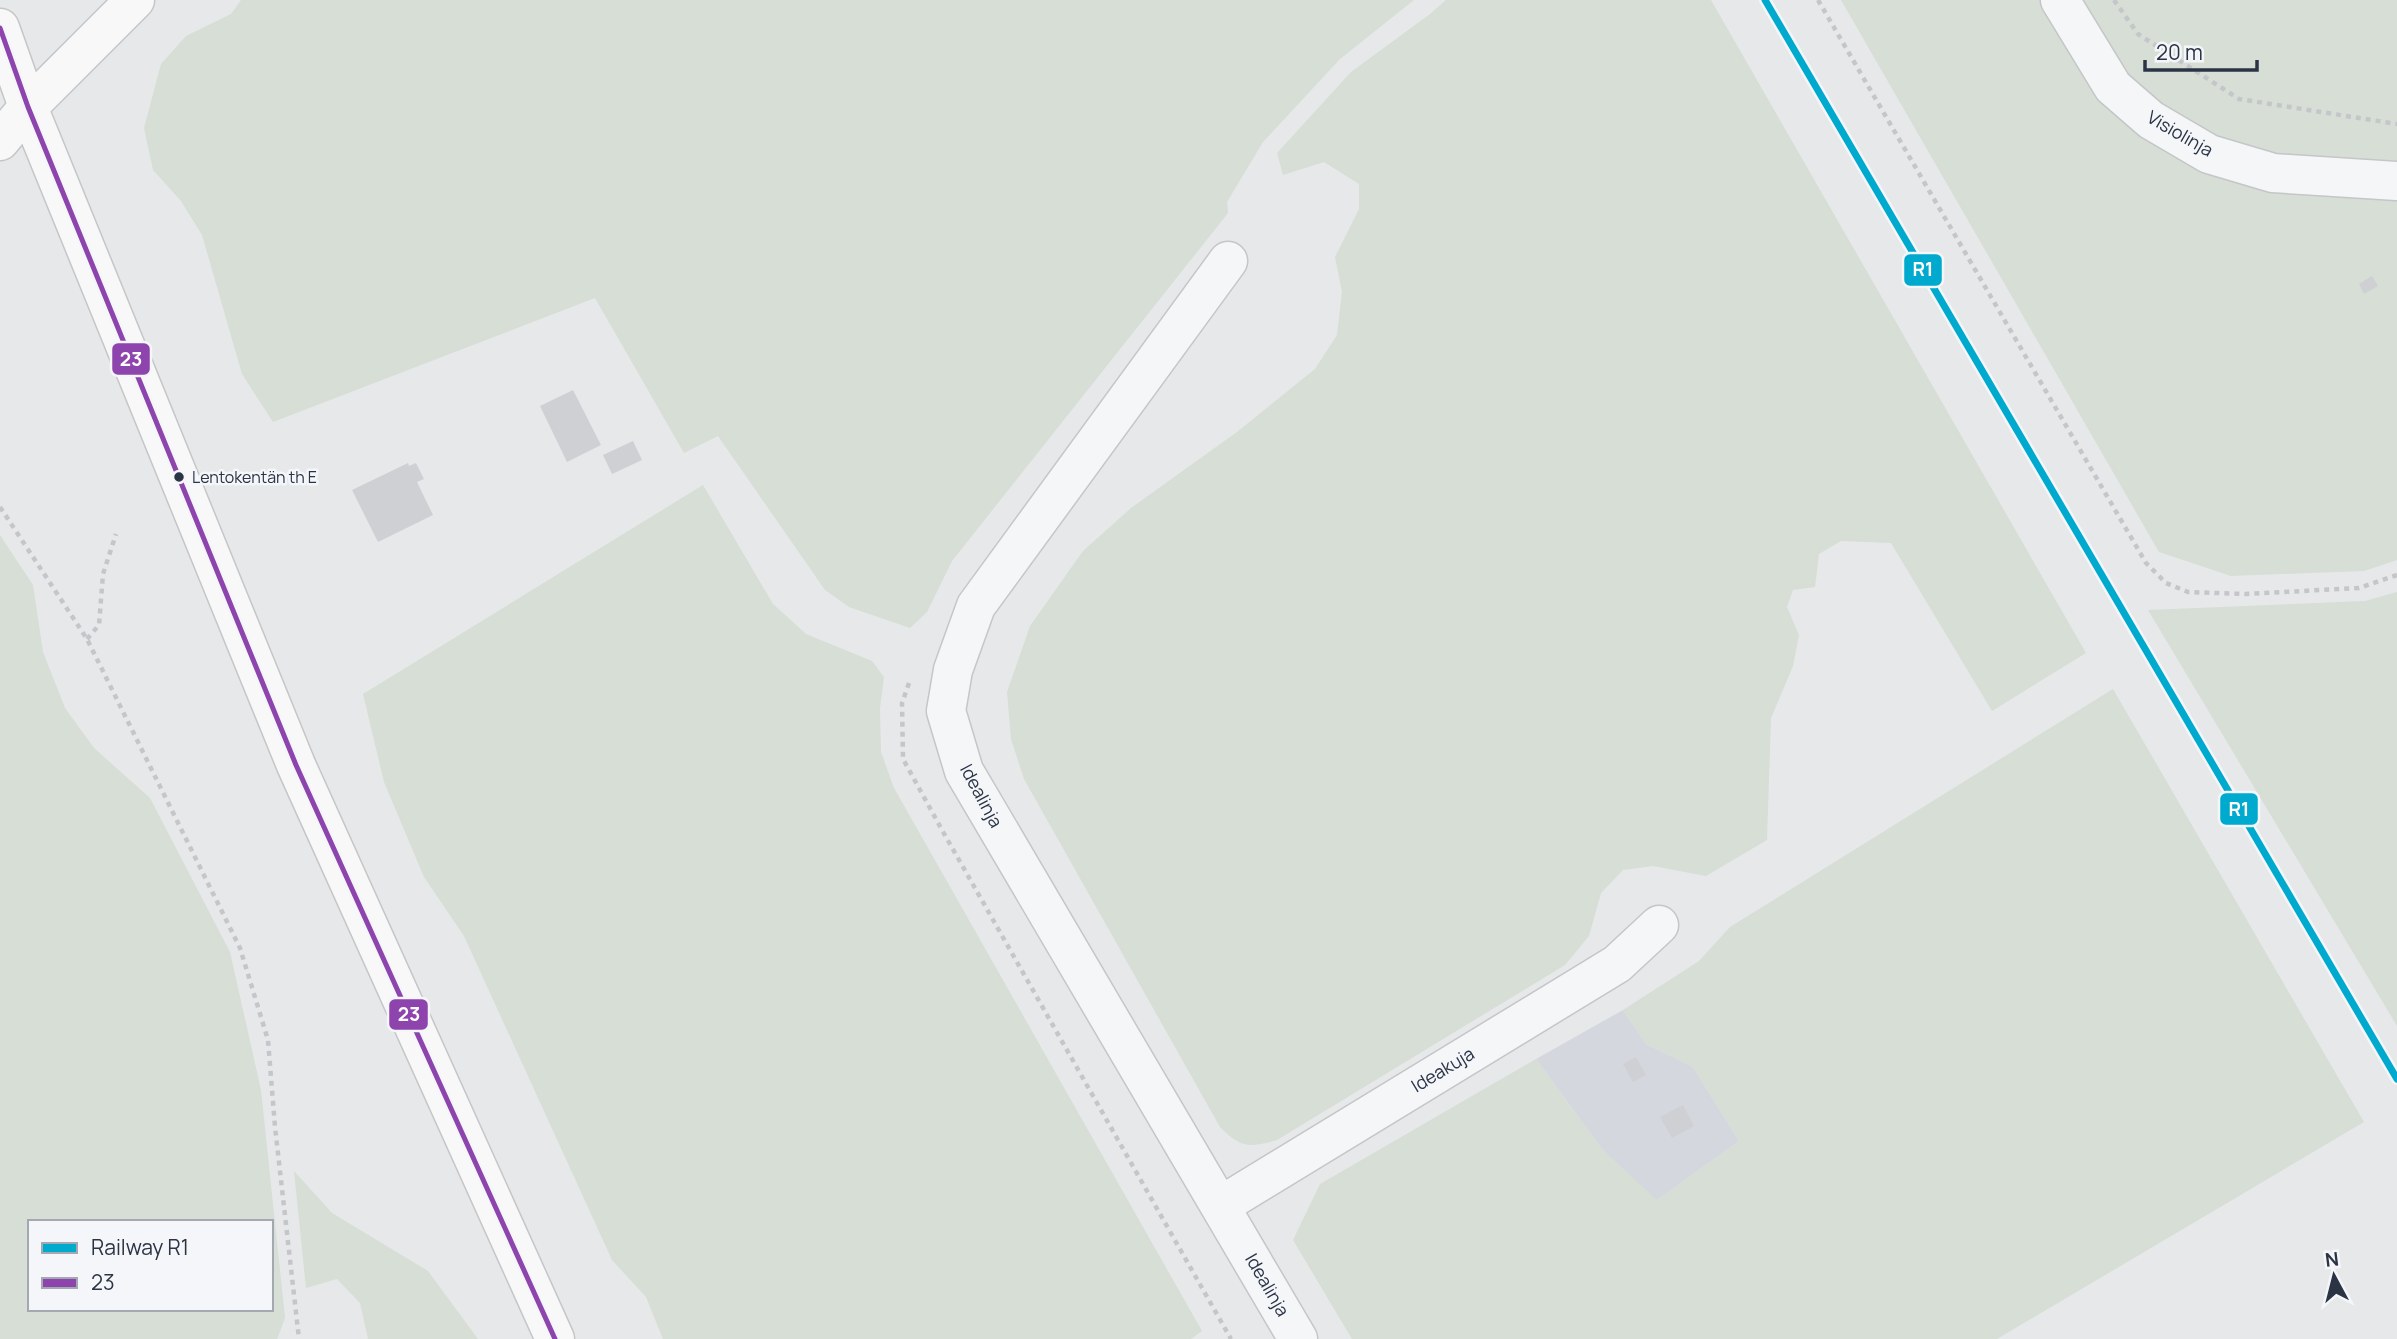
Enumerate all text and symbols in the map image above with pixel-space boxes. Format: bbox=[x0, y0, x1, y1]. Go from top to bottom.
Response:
scale bar bbox=[2145, 28, 2257, 72]
text: 20 m bbox=[2156, 38, 2203, 66]
street label: Visiolinja bbox=[2143, 105, 2218, 162]
line badge: R1 bbox=[1903, 253, 1943, 287]
text: R1 bbox=[1913, 256, 1933, 282]
line badge: 23 bbox=[111, 342, 151, 376]
text: 23 bbox=[120, 346, 142, 372]
place label: Lentokentän th E bbox=[192, 466, 317, 488]
marker: Lentokentän th E bbox=[172, 470, 186, 484]
street label: Idealinja bbox=[955, 760, 1009, 832]
line badge: R1 bbox=[2219, 792, 2259, 826]
text: R1 bbox=[2229, 796, 2249, 822]
line badge: 23 bbox=[388, 998, 429, 1031]
text: 23 bbox=[398, 1001, 420, 1027]
street label: Ideakuja bbox=[1407, 1041, 1478, 1097]
legend bbox=[28, 1220, 273, 1311]
text: Railway R1 bbox=[91, 1233, 189, 1261]
north arrow bbox=[2299, 1241, 2369, 1311]
text: N bbox=[2324, 1245, 2340, 1273]
street label: Idealinja bbox=[1240, 1249, 1295, 1320]
text: 23 bbox=[91, 1268, 115, 1296]

